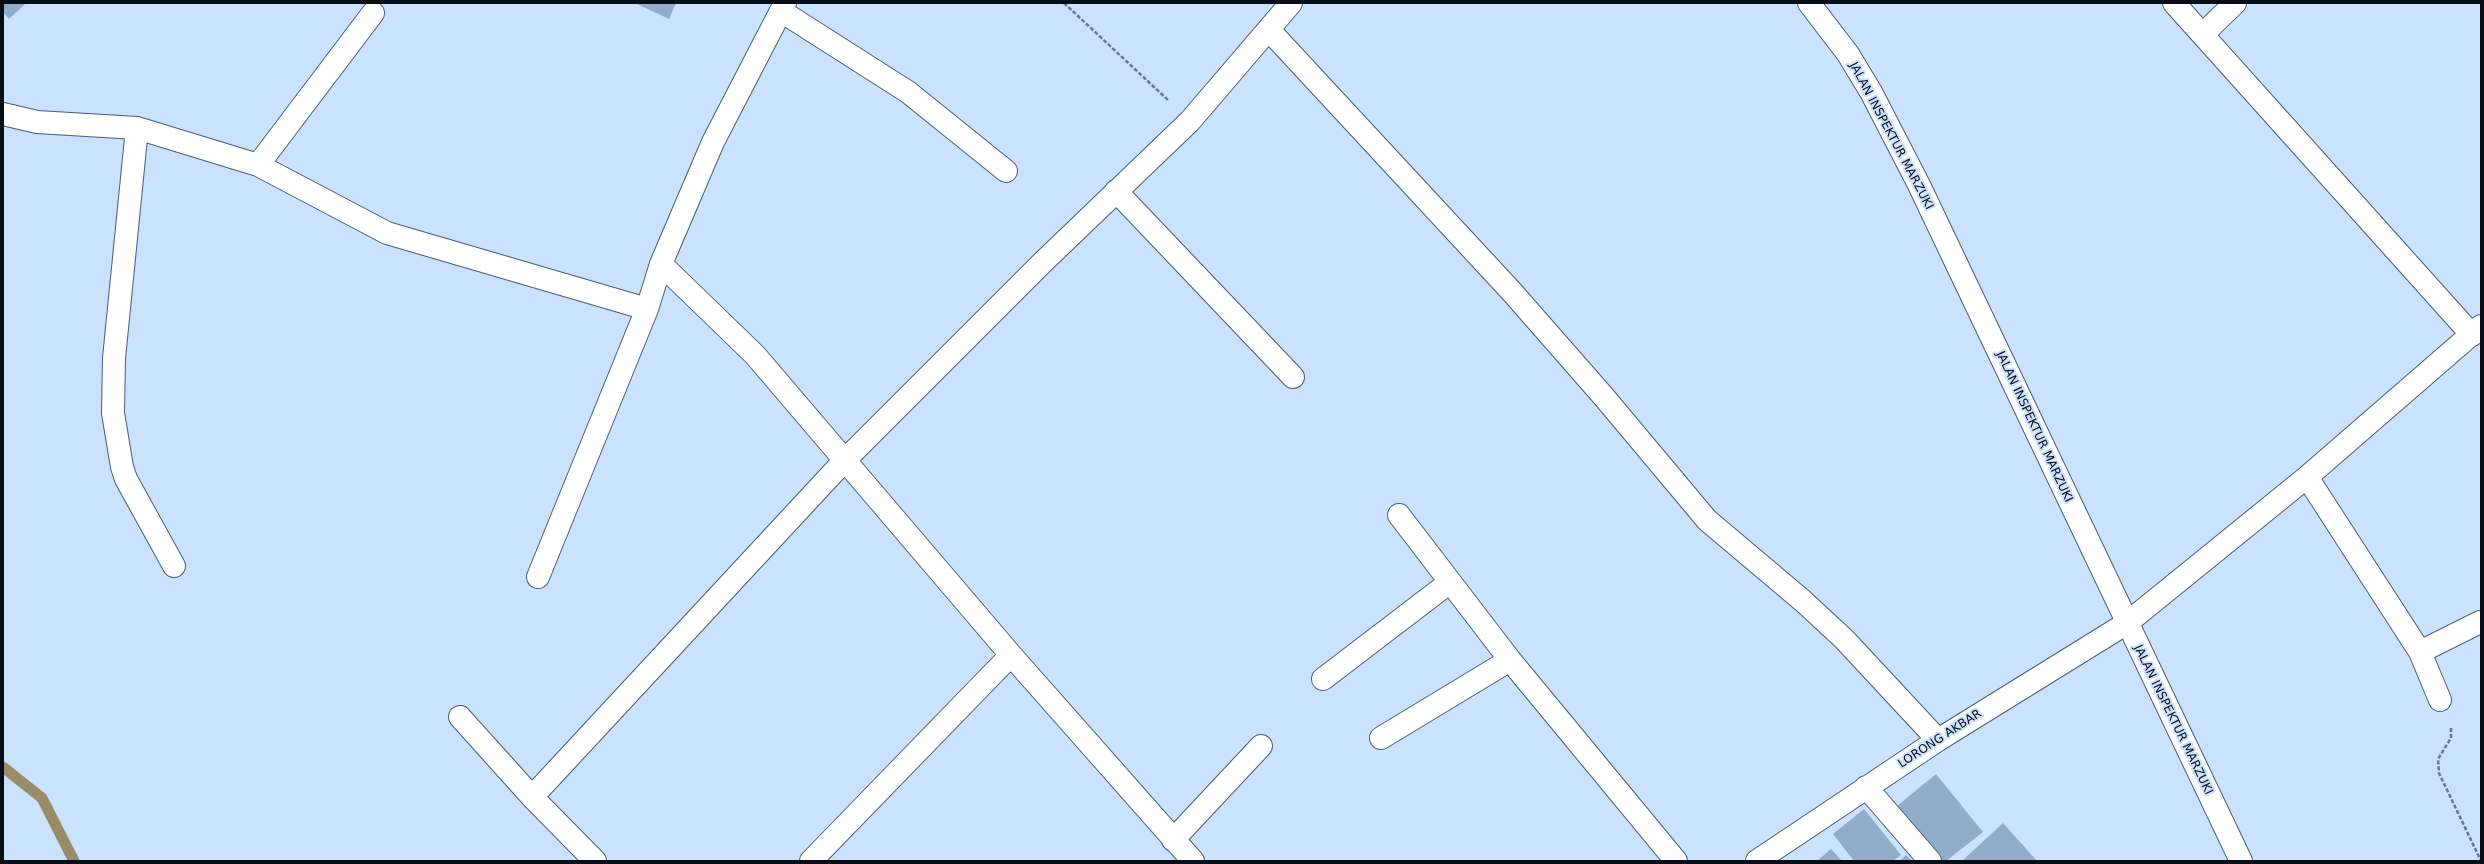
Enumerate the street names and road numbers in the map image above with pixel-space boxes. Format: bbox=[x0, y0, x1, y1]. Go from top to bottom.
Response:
street label: JALAN INSPEKTUR MARZUKI bbox=[1846, 60, 1936, 212]
street label: JALAN INSPEKTUR MARZUKI bbox=[1993, 349, 2075, 505]
street label: JALAN INSPEKTUR MARZUKI bbox=[2130, 643, 2216, 797]
street label: LORONG AKBAR bbox=[1896, 707, 1984, 771]

